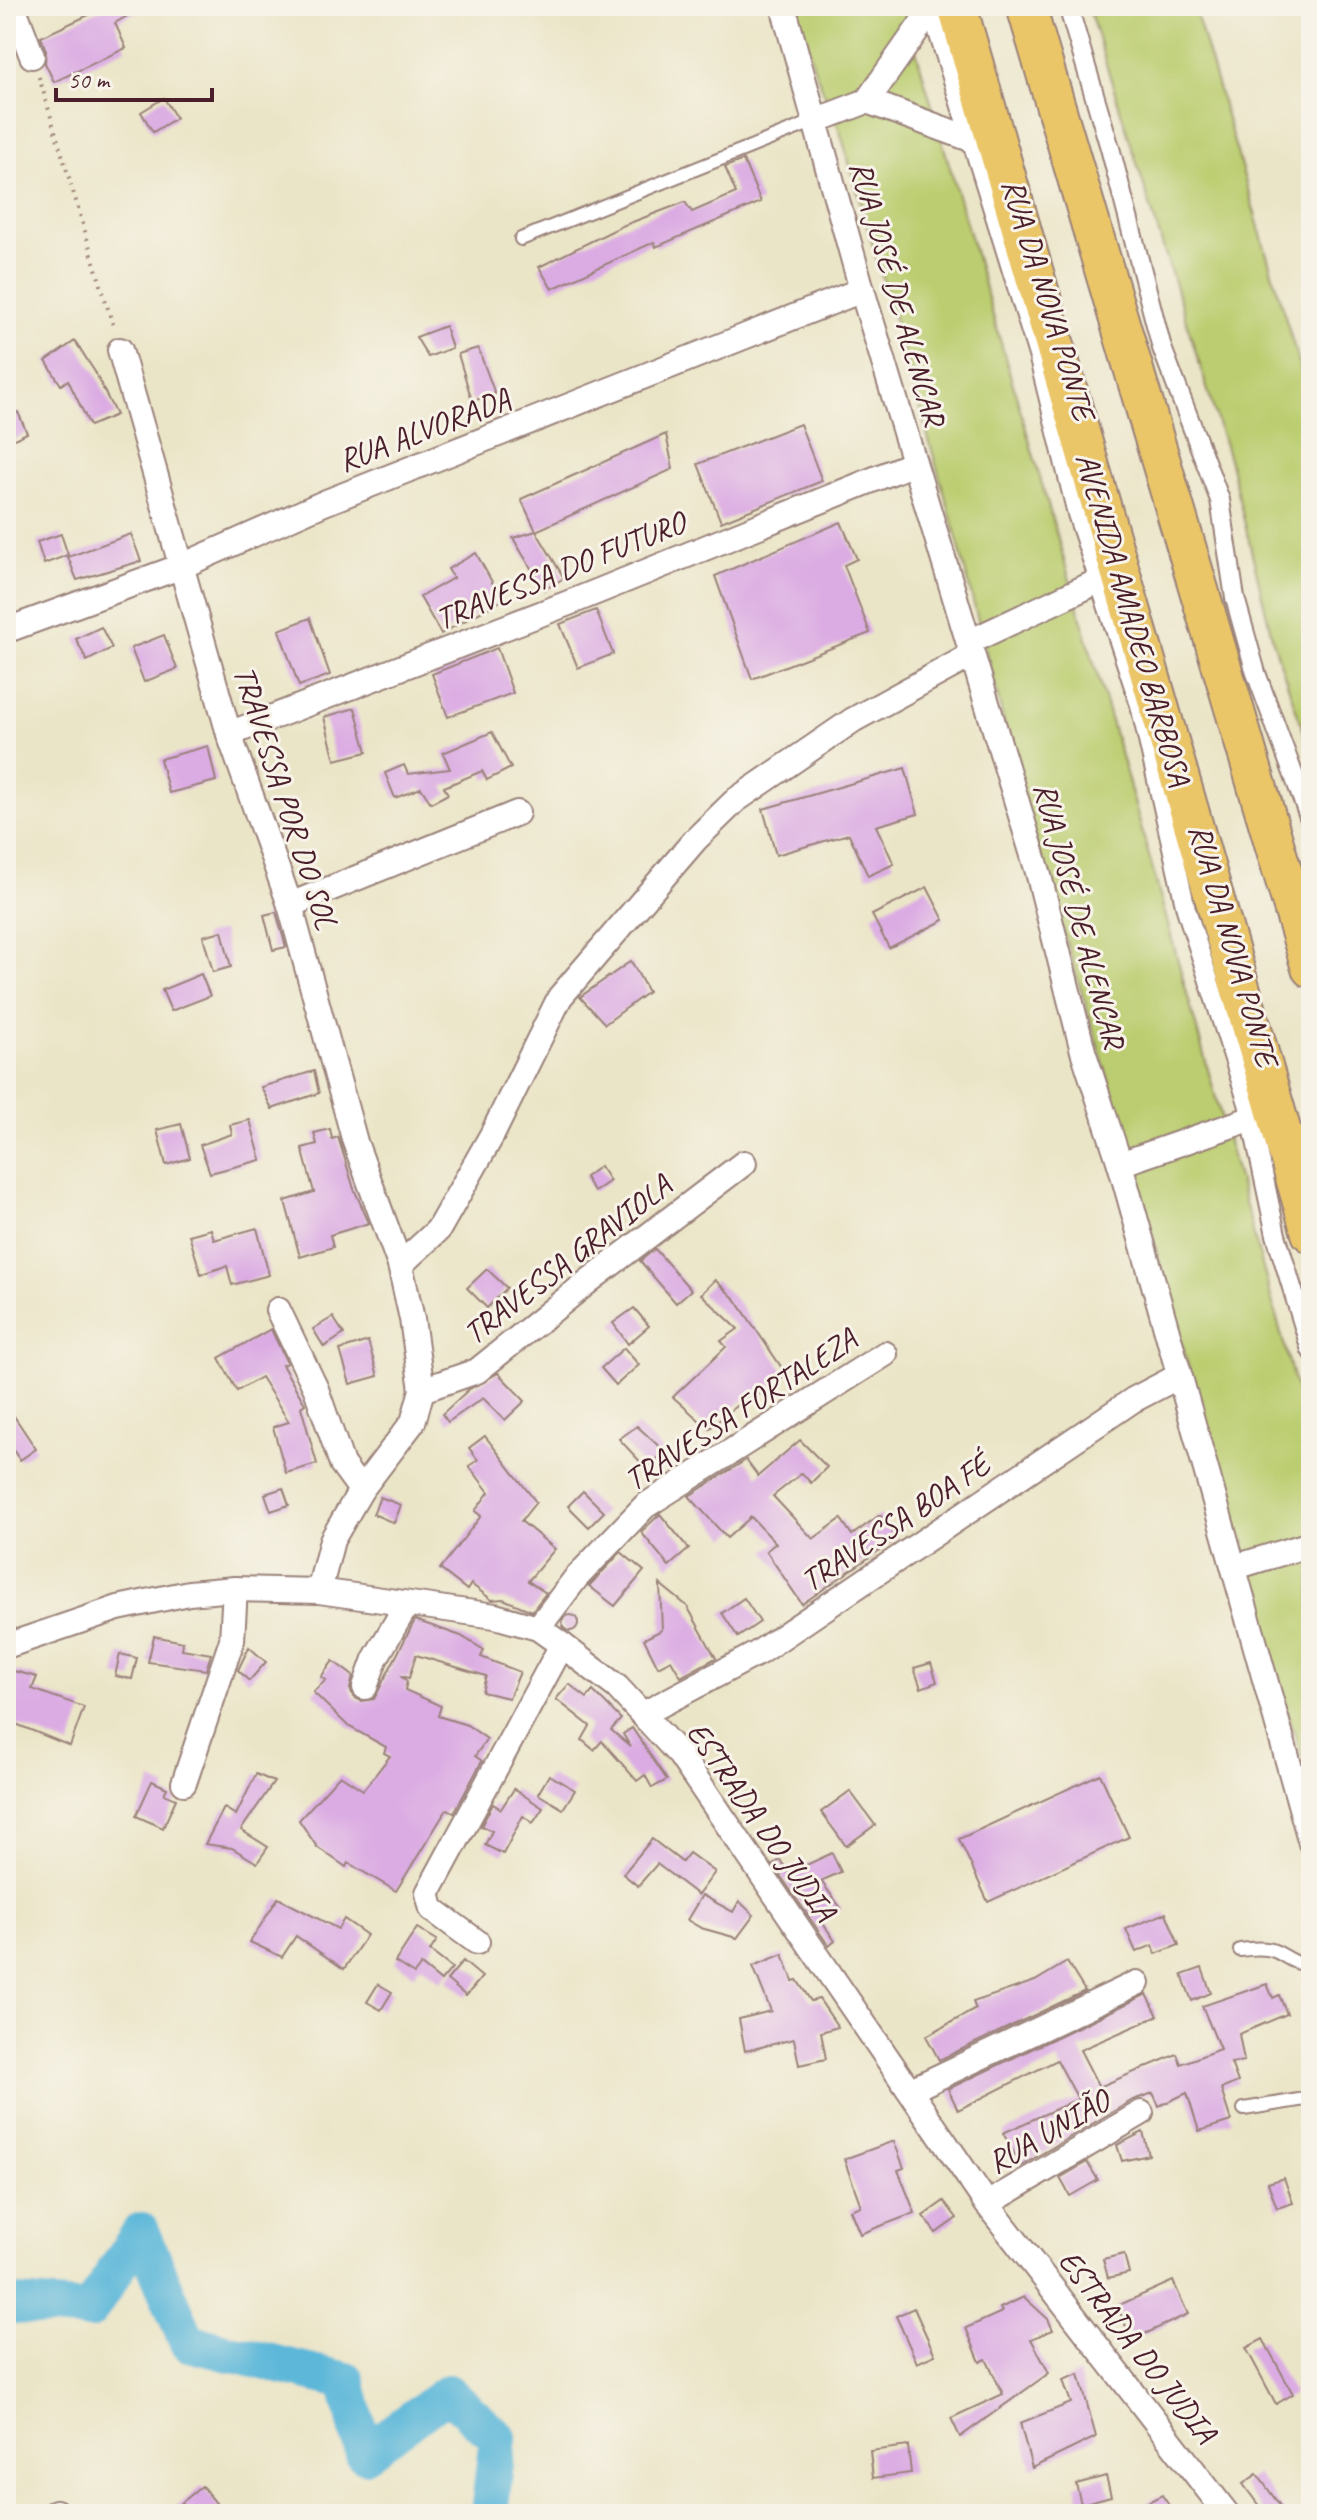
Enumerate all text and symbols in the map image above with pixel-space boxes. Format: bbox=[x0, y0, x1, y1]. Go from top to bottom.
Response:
scale bar bbox=[56, 52, 212, 102]
text: 50 m bbox=[68, 65, 111, 95]
street label: RUA JOSÉ DE ALENCAR bbox=[840, 156, 956, 433]
street label: RUA DA NOVA PONTE bbox=[992, 174, 1106, 428]
street label: RUA ALVORADA bbox=[332, 378, 517, 481]
street label: AVENIDA AMADEO BARBOSA bbox=[1066, 448, 1201, 791]
street label: TRAVESSA DO FUTURO bbox=[429, 501, 694, 639]
street label: TRAVESSA POR DO SOL bbox=[224, 661, 348, 935]
street label: RUA JOSÉ DE ALENCAR bbox=[1024, 778, 1135, 1055]
street label: RUA DA NOVA PONTE bbox=[1179, 819, 1289, 1075]
street label: TRAVESSA GRAVIOLA bbox=[455, 1164, 681, 1353]
street label: TRAVESSA FORTALEZA bbox=[616, 1318, 866, 1500]
street label: TRAVESSA BOA FÉ bbox=[793, 1442, 1001, 1601]
street label: ESTRADA DO JUDIA bbox=[678, 1714, 847, 1931]
street label: RUA UNIÃO bbox=[980, 2079, 1119, 2183]
street label: ESTRADA DO JUDIA bbox=[1049, 2241, 1227, 2453]

